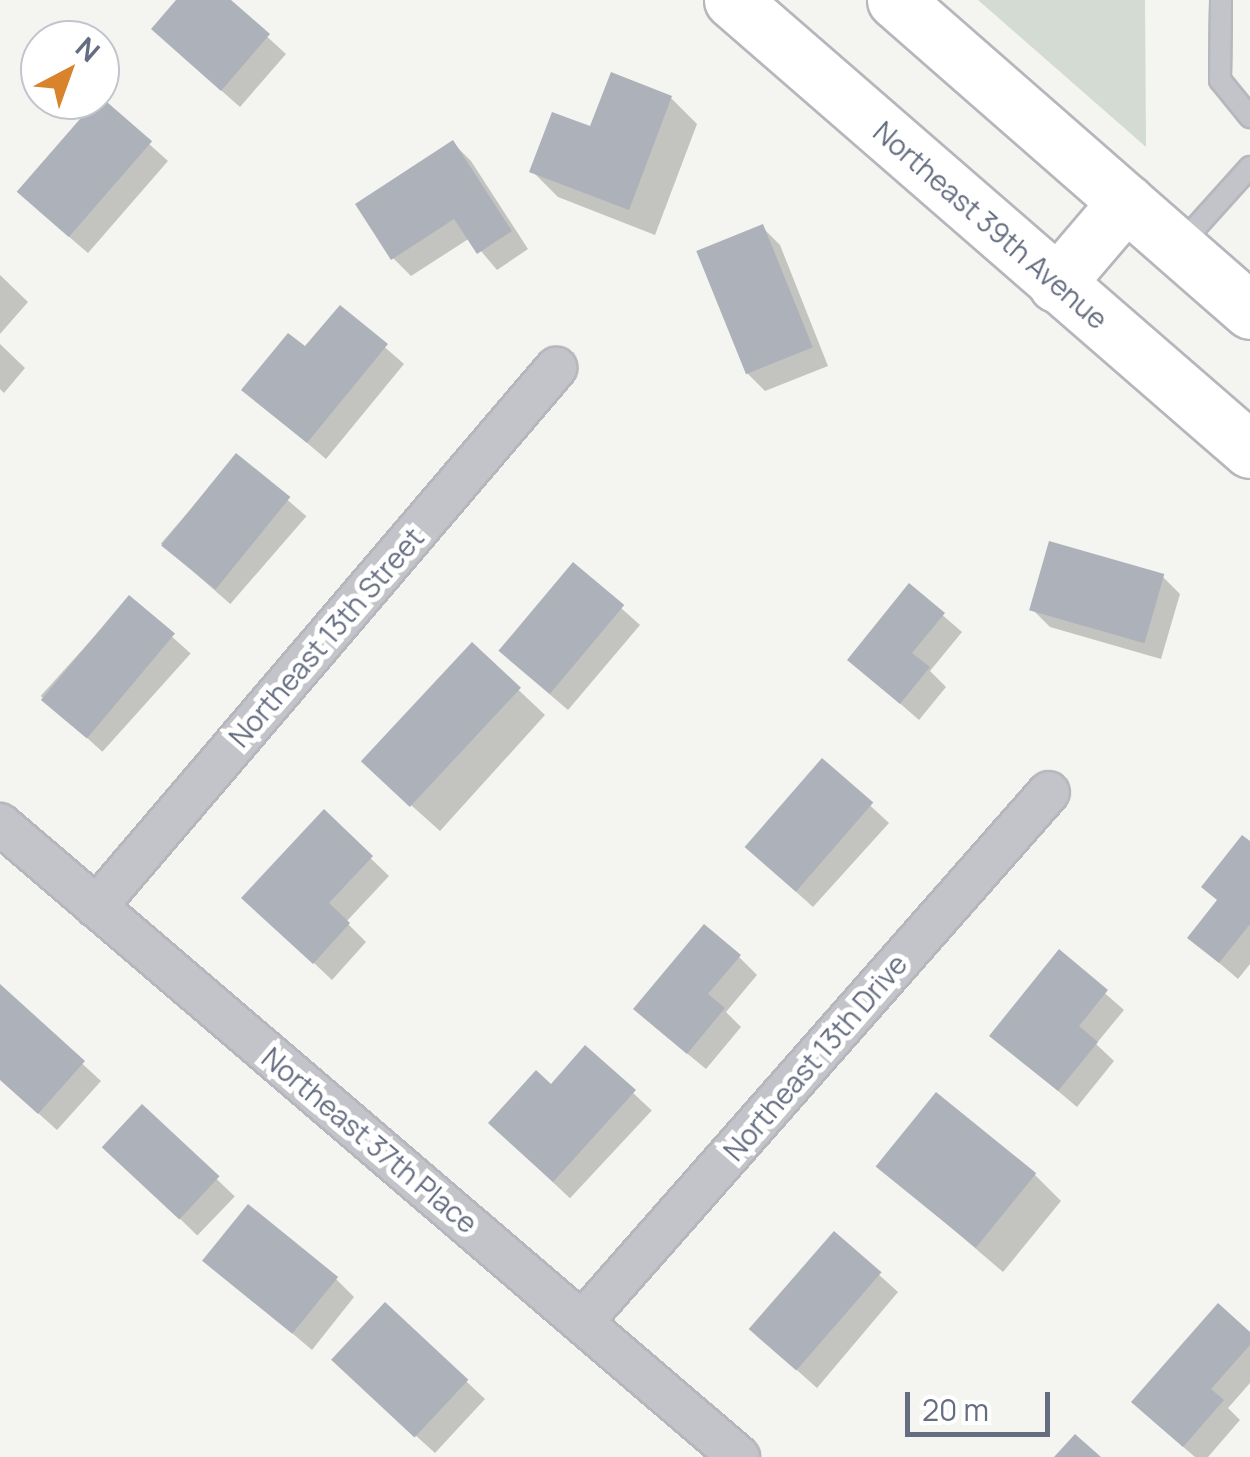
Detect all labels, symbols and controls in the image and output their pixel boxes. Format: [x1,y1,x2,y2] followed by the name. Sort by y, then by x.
[20,20,120,120] north arrow
[68,28,108,70] text: N
[867,114,1115,336] street label: Northeast 39th Avenue
[222,521,430,753] street label: Northeast 13th Street
[716,947,914,1167] street label: Northeast 13th Drive
[256,1040,484,1240] street label: Northeast 37th Place
[910,1372,1055,1434] scale bar
[922,1389,989,1430] text: 20 m

